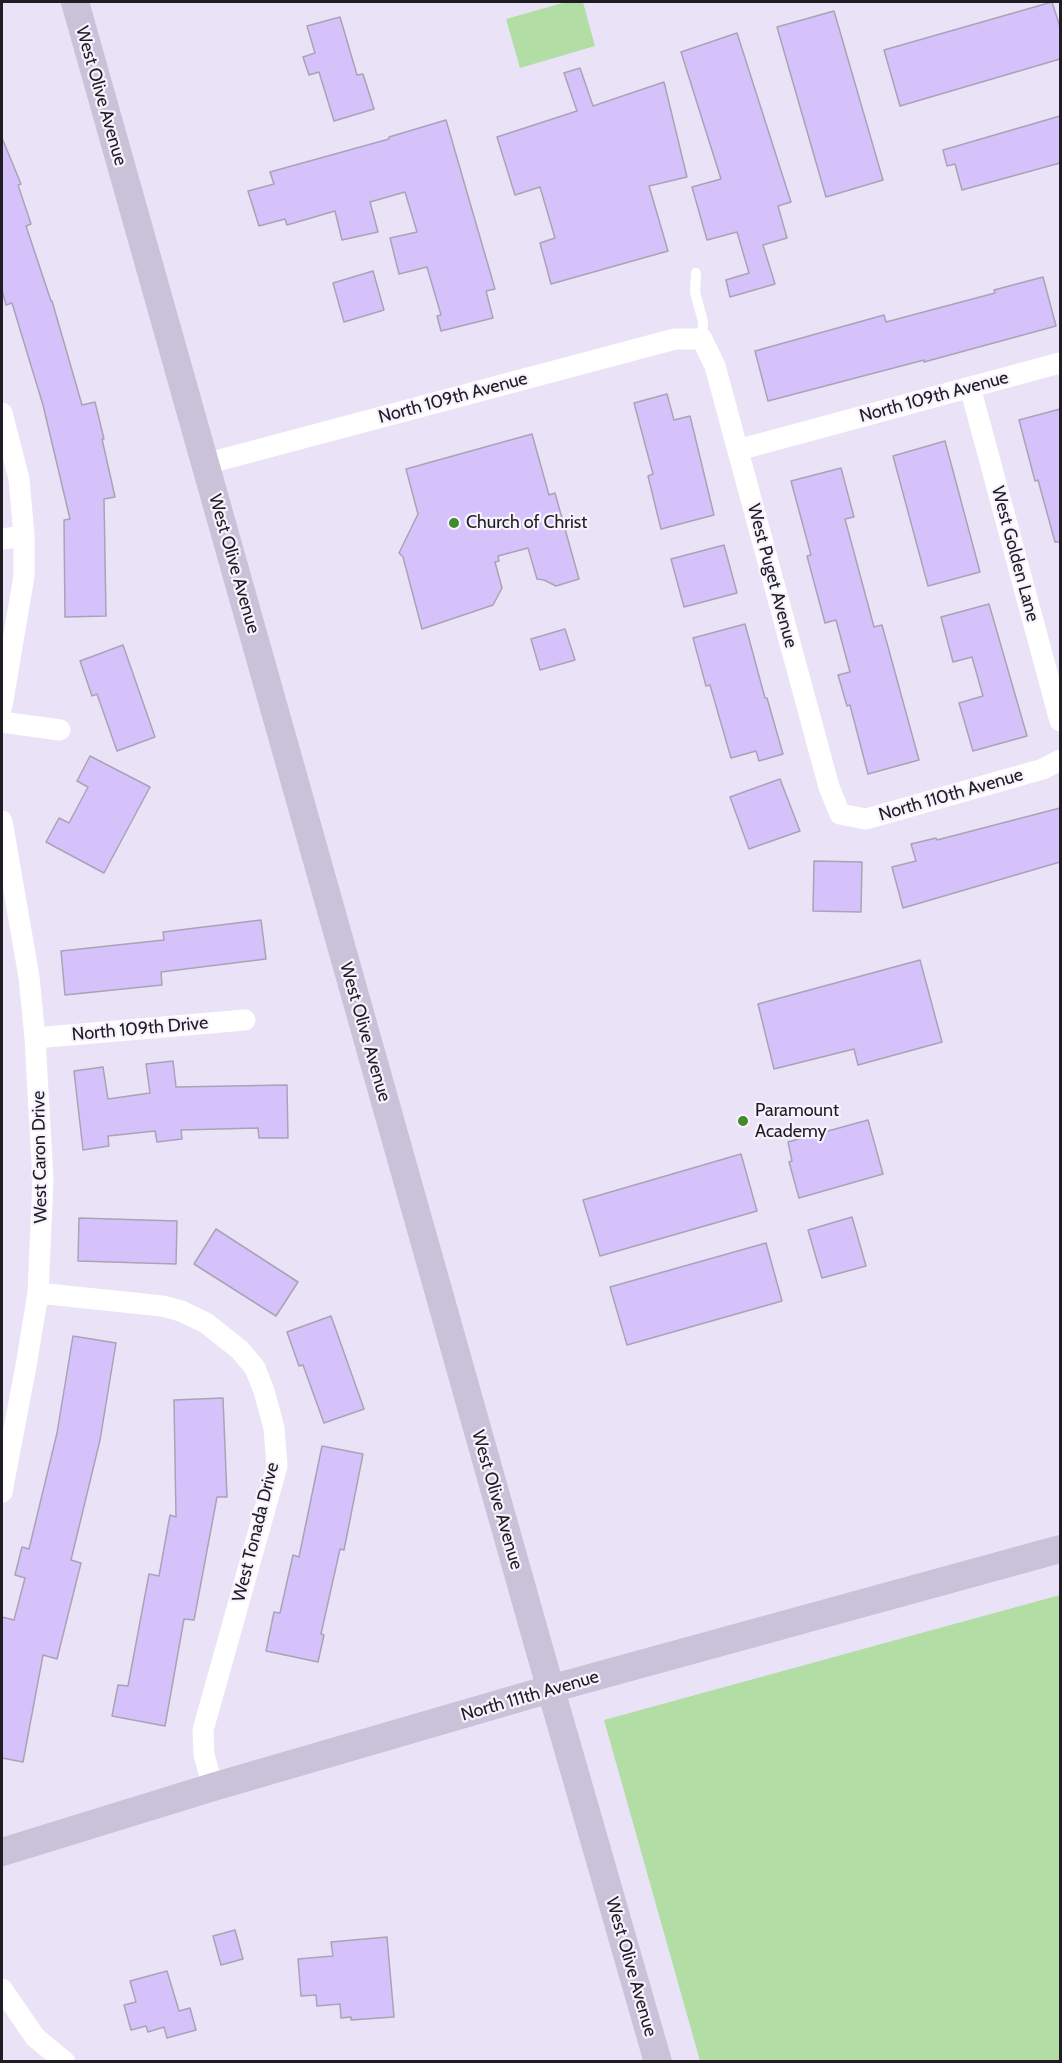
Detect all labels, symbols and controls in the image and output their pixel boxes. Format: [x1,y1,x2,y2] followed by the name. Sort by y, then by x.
[71,24,131,168] street label: West Olive Avenue
[857,367,1011,427] street label: North 109th Avenue
[376,368,530,428] street label: North 109th Avenue
[987,484,1043,624] street label: West Golden Lane
[204,492,264,636] street label: West Olive Avenue
[742,502,802,650] street label: West Puget Avenue
[466,512,587,534] place label: Church of Christ
[447,516,461,530] marker: Church of Christ
[876,764,1026,826] street label: North 110th Avenue
[335,960,395,1104] street label: West Olive Avenue
[71,1012,209,1046] street label: North 109th Drive
[28,1090,52,1224] street label: West Caron Drive
[755,1100,839,1142] place label: Paramount Academy
[736,1114,750,1128] marker: Paramount Academy
[467,1428,527,1572] street label: West Olive Avenue
[228,1460,284,1604] street label: West Tonada Drive
[459,1666,601,1726] street label: North 111th Avenue
[601,1895,661,2039] street label: West Olive Avenue

